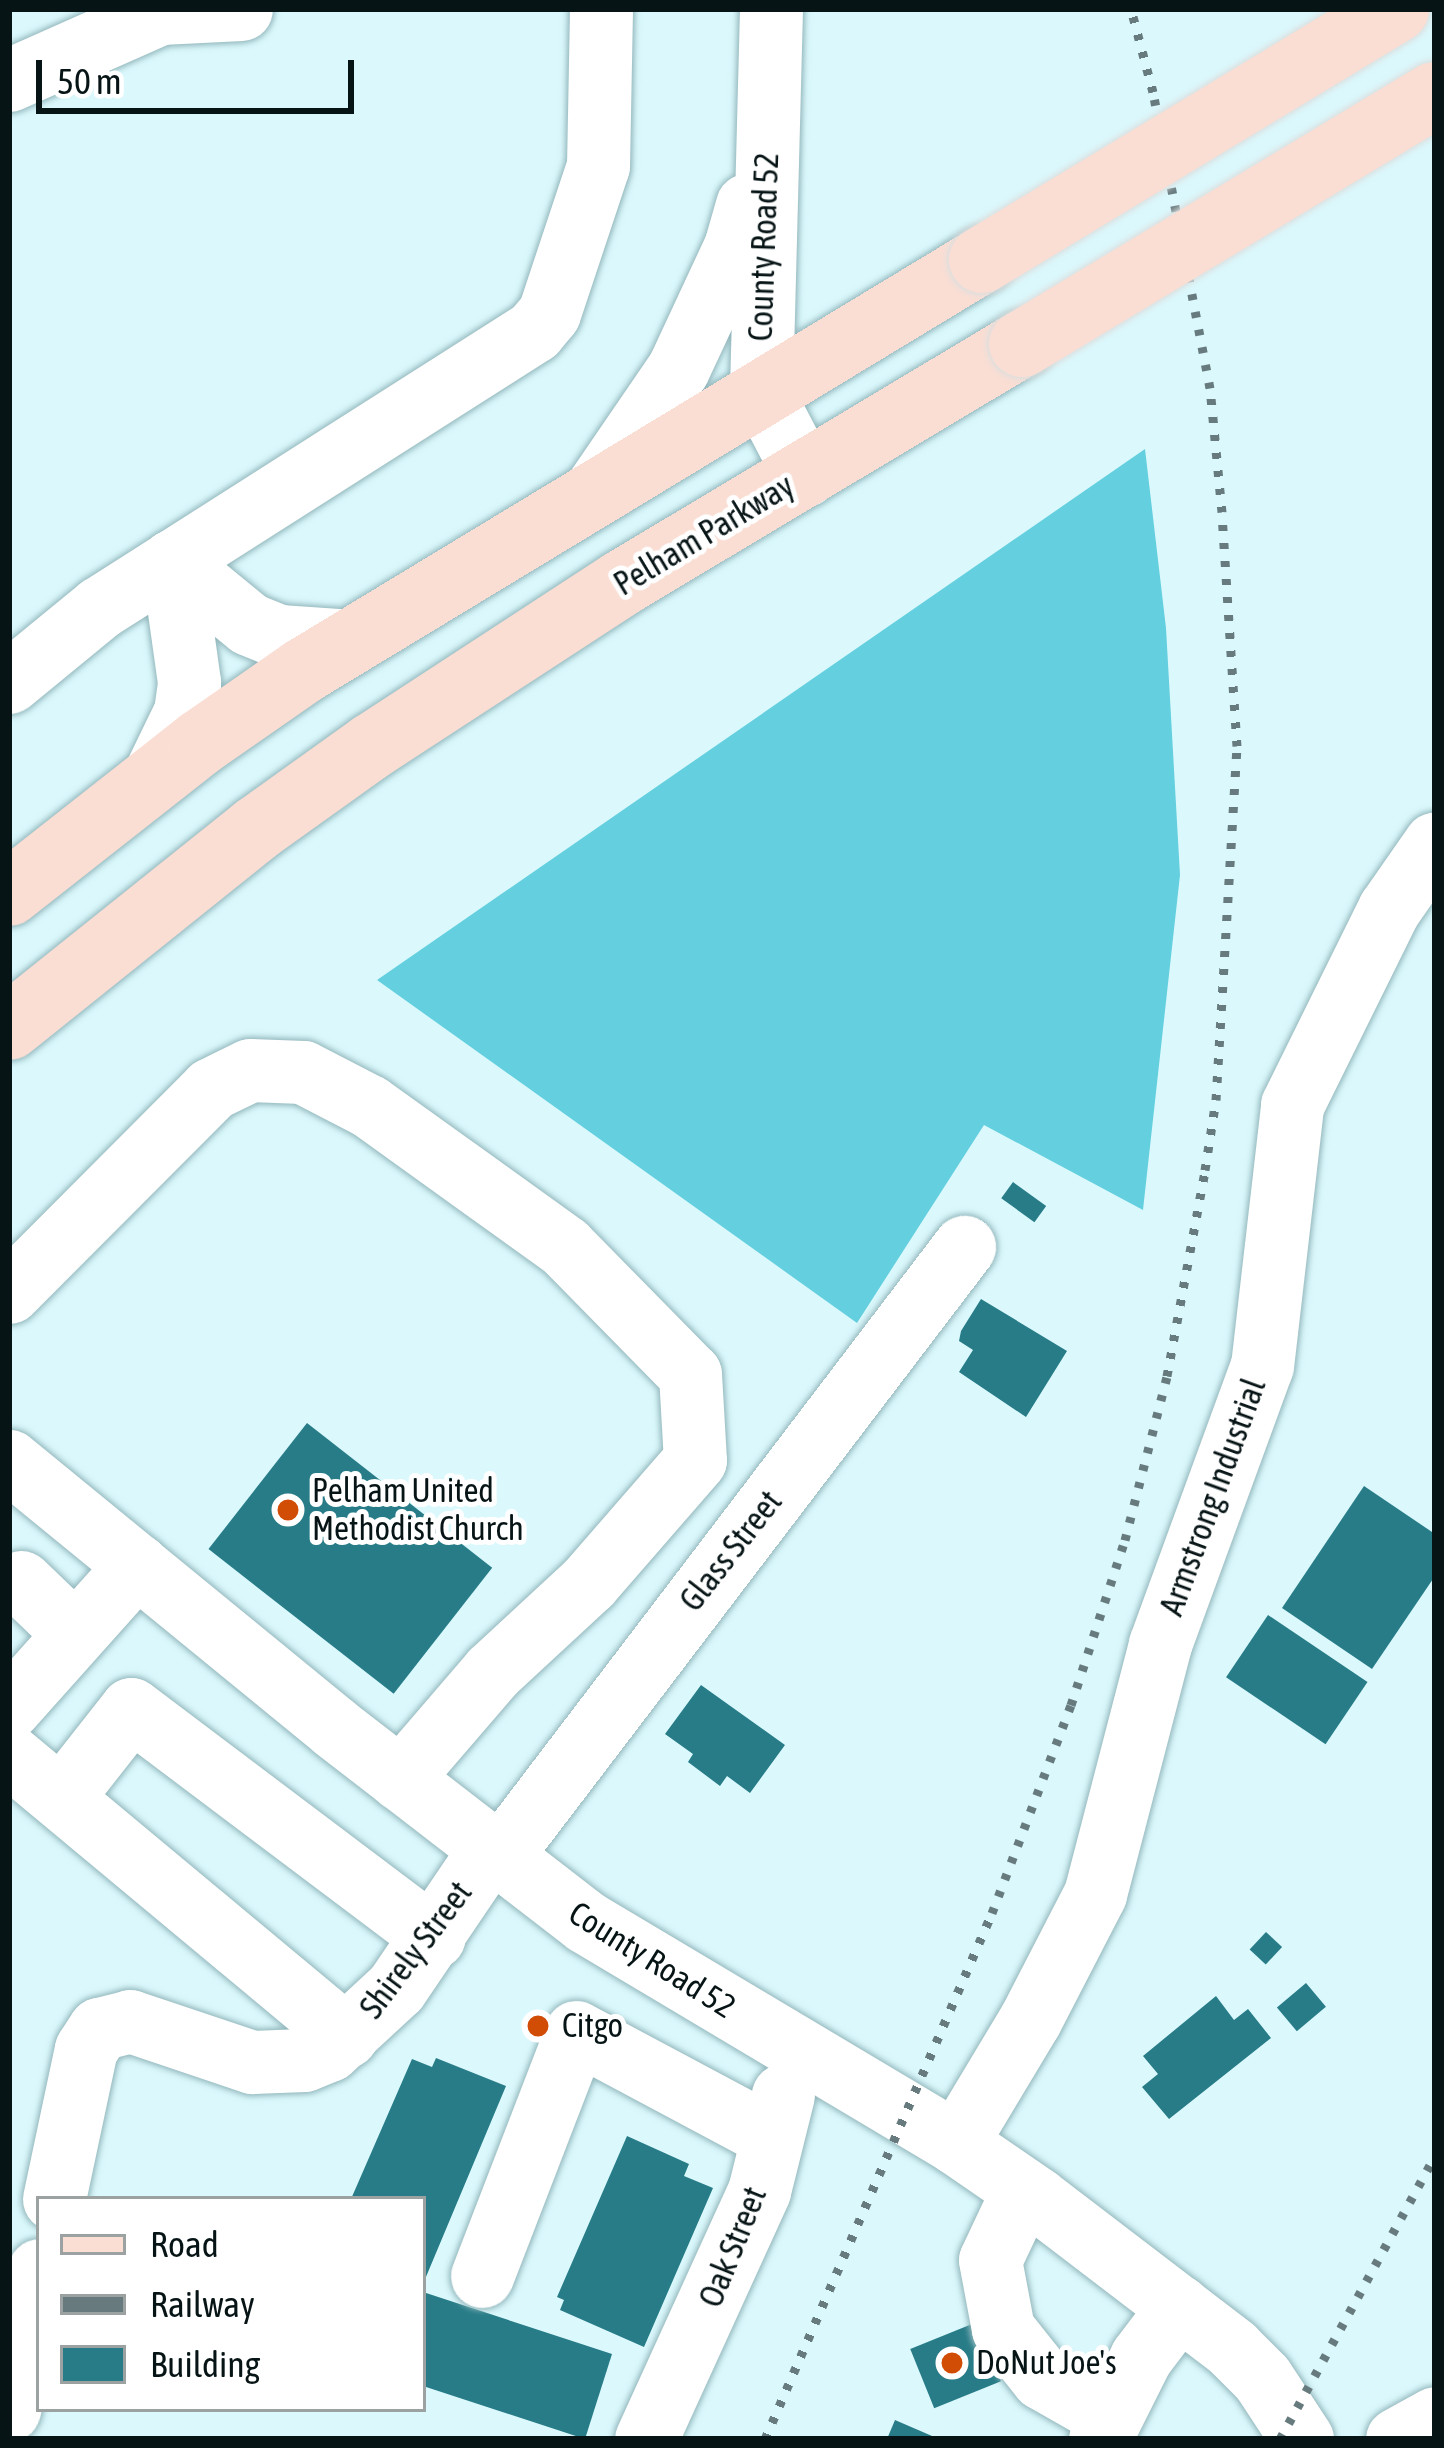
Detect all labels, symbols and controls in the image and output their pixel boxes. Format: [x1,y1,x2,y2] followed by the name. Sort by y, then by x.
[42,36,360,110] scale bar
[57,60,122,102] text: 50 m
[741,152,787,342] street label: County Road 52
[607,466,801,604] street label: Pelham Parkway
[1152,1373,1274,1621] street label: Armstrong Industrial
[312,1471,524,1549] place label: Pelham United Methodist Church
[672,1483,790,1619] street label: Glass Street
[275,1497,301,1523] marker: Pelham United Methodist Church
[352,1874,480,2026] street label: Shirely Street
[562,1893,742,2027] street label: County Road 52
[562,2006,623,2046] place label: Citgo
[525,2013,551,2039] marker: Citgo
[691,2181,775,2313] street label: Oak Street
[36,2196,426,2412] legend
[150,2223,219,2265] text: Road
[150,2283,255,2325] text: Railway
[150,2343,260,2385] text: Building
[976,2343,1117,2383] place label: DoNut Joe's
[939,2350,965,2376] marker: DoNut Joe's

